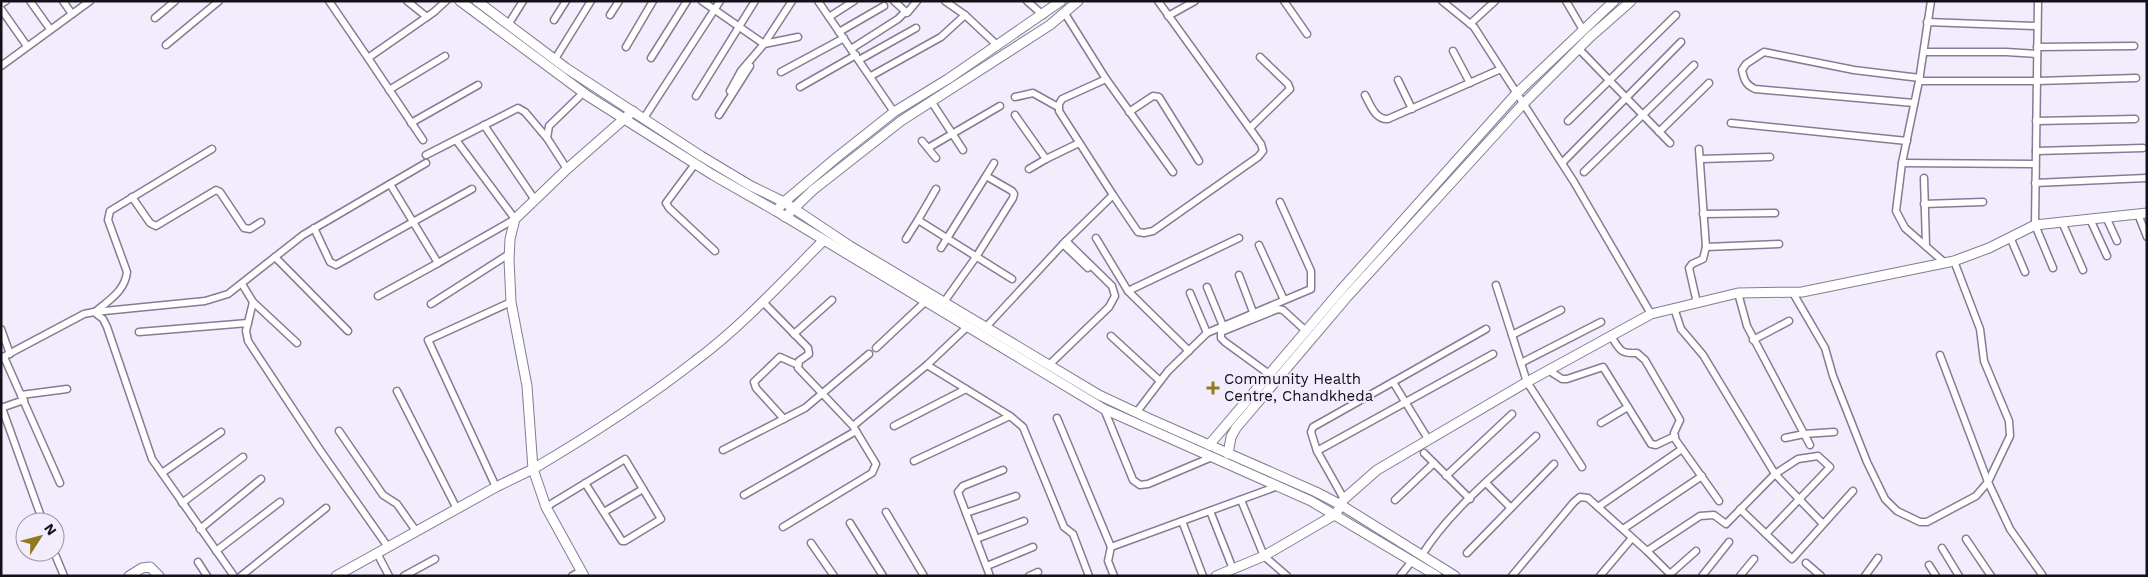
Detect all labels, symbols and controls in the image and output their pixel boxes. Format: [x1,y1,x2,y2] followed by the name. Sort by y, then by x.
[1224,370,1374,405] place label: Community Health Centre, Chandkheda
[1206,381,1220,395] marker: Community Health Centre, Chandkheda
[15,512,65,562] north arrow
[41,520,60,538] text: N

